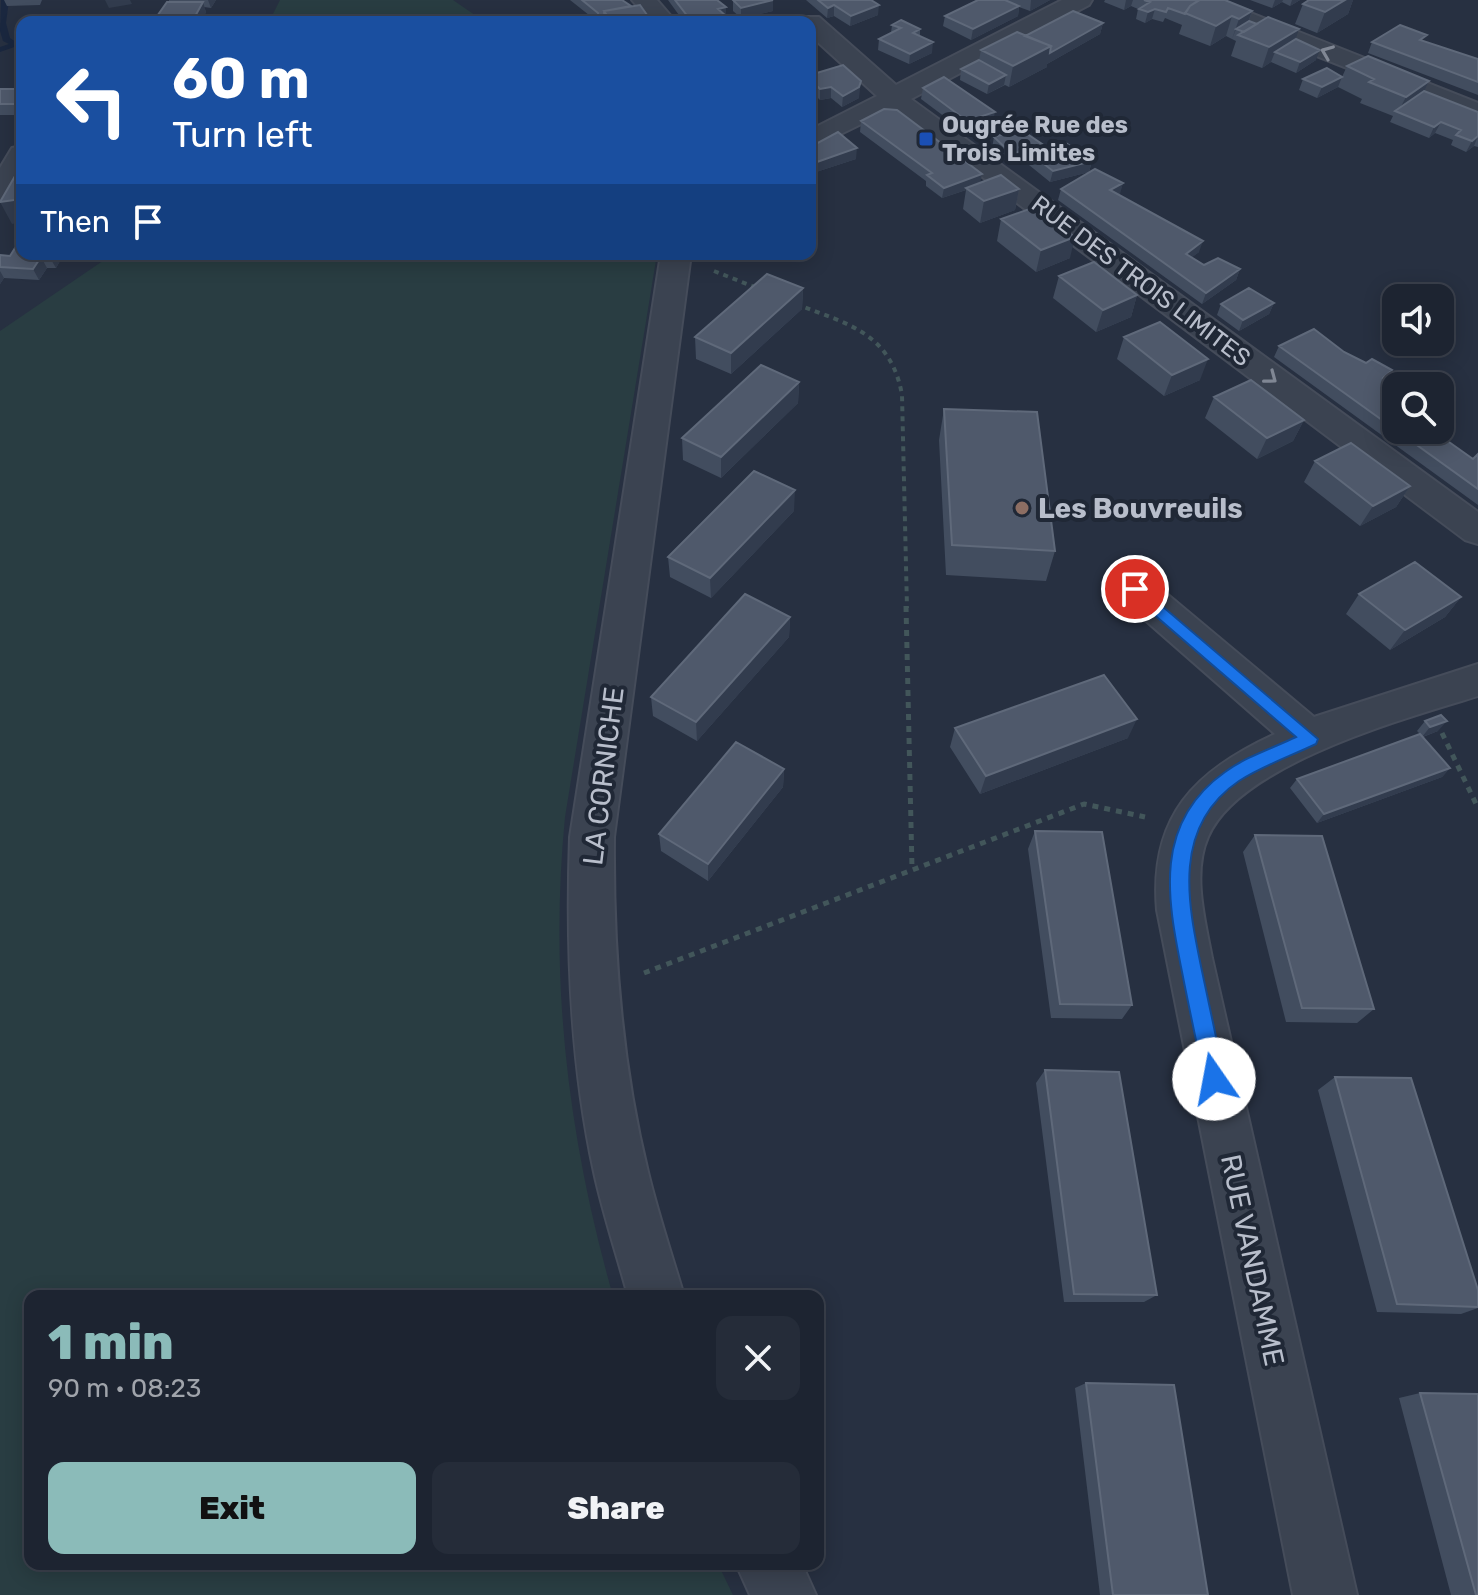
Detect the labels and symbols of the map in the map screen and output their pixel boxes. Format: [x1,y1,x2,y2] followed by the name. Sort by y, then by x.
[1321,45,1335,62] one-way arrow
[942,111,1128,167] place label: Ougrée Rue des Trois Limites
[917,130,935,148] marker: Ougrée Rue des Trois Limites
[1026,190,1256,372] street label: RUE DES TROIS LIMITES
[1262,368,1277,382] one-way arrow
[1038,492,1243,525] place label: Les Bouvreuils
[1013,499,1031,517] marker: Les Bouvreuils
[1101,555,1169,623] pin
[576,685,631,867] street label: LA CORNICHE
[1172,1037,1256,1121] position arrow
[1214,1151,1291,1369] street label: RUE VANDAMME

